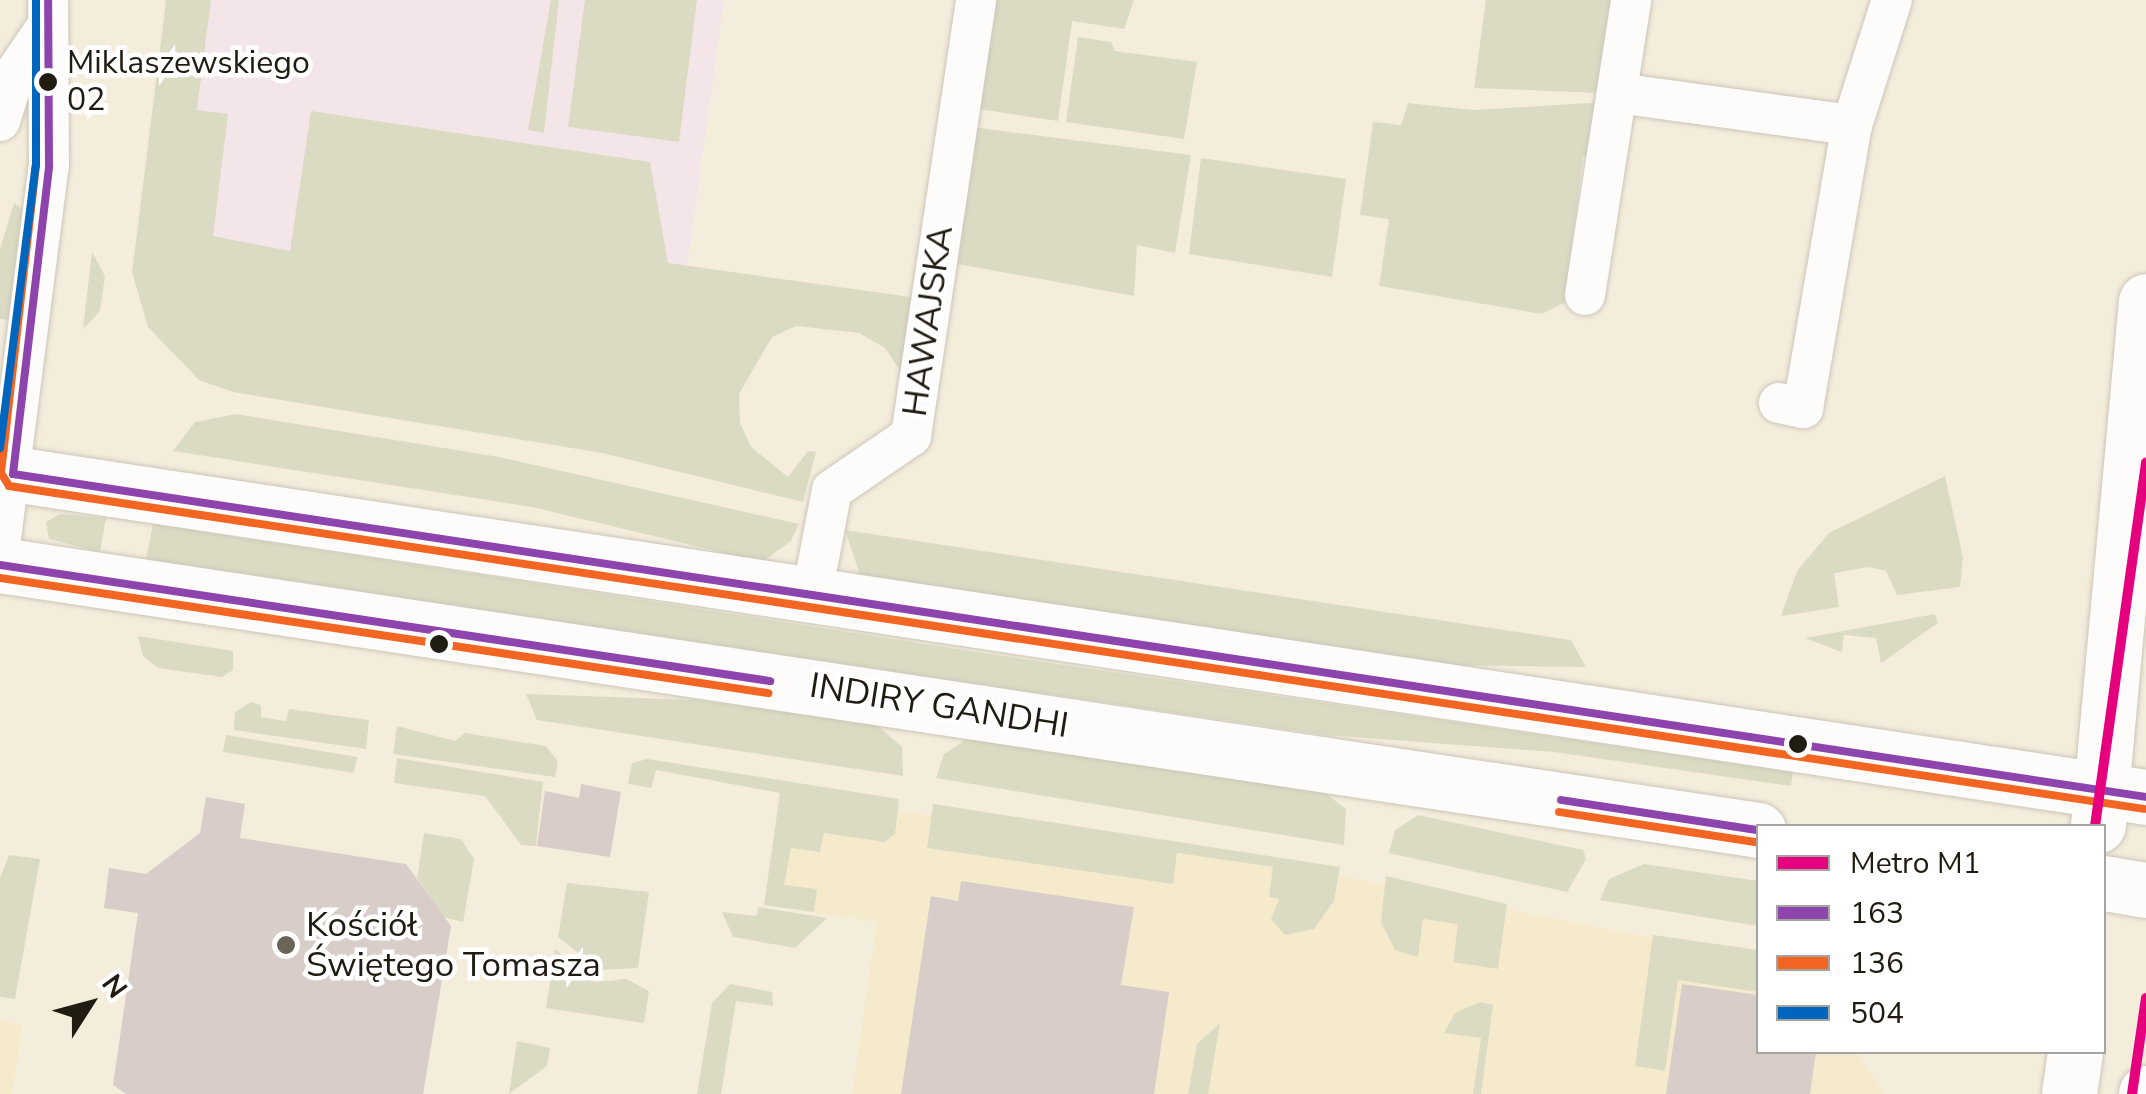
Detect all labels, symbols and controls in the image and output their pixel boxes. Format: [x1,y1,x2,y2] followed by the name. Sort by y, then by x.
[67,45,310,120] place label: Miklaszewskiego 02
[38,72,58,92] marker: Miklaszewskiego 02
[894,223,962,419] street label: HAWAJSKA
[429,634,449,654] unlabelled marker
[807,665,1071,747] street label: INDIRY GANDHI
[1788,734,1808,754] unlabelled marker
[1756,824,2106,1054] legend
[1850,843,1981,884] text: Metro M1
[1850,893,1904,934] text: 163
[306,904,601,986] place label: Kościół Świętego Tomasza
[275,934,297,956] marker: Kościół Świętego Tomasza
[1850,943,1904,984] text: 136
[40,954,140,1054] north arrow
[93,967,136,1006] text: N
[1850,993,1904,1034] text: 504

